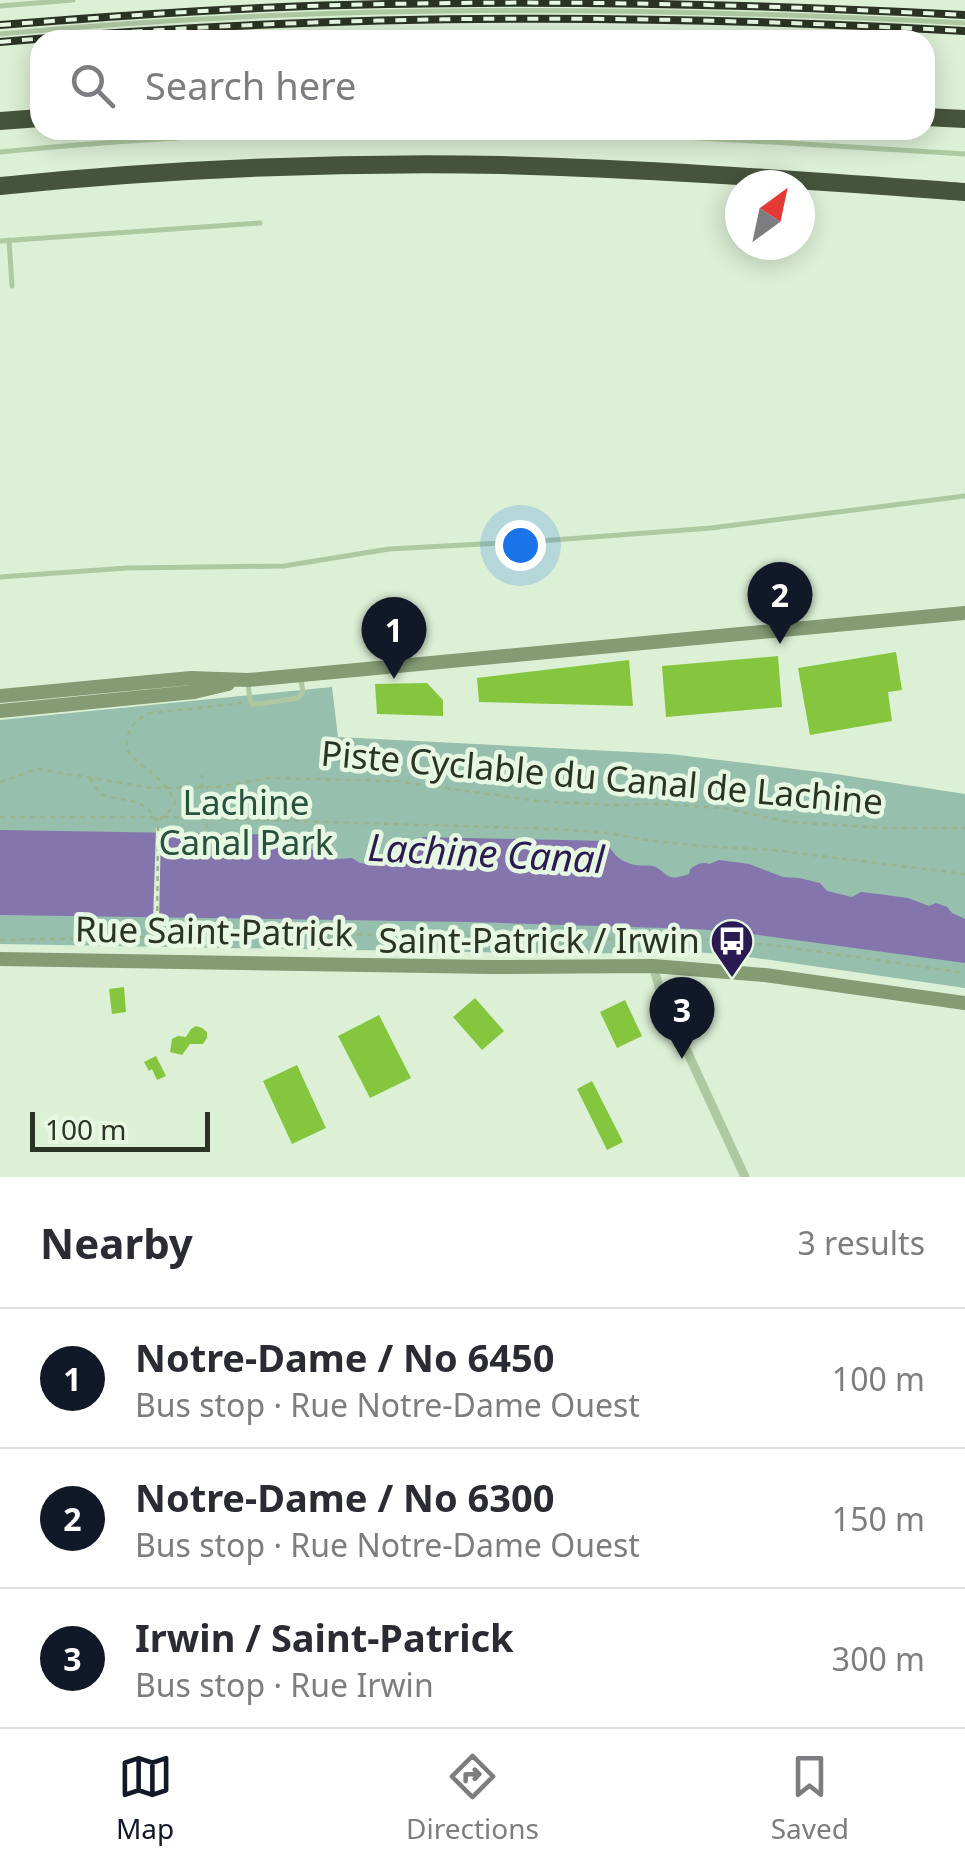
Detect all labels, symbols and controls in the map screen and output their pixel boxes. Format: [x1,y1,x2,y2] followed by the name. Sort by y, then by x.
[30,30,935,140] search box
[65,58,120,113] icon: search
[145,59,356,111] text: Search here
[725,170,815,260] north arrow
[495,520,546,571] your location
[748,562,812,644] pin: 2
[362,596,426,679] pin: 1
[319,729,885,824] street label: Piste Cyclable du Canal de Lachine
[158,778,334,865] park label: Lachine Canal Park
[366,820,607,884] water label: Lachine Canal
[75,905,354,956] street label: Rue Saint-Patrick
[378,916,700,963] place label: Saint-Patrick / Irwin
[709,918,755,979] bus stop icon: Saint-Patrick / Irwin
[650,976,714,1059] pin: 3
[30,1107,210,1152] scale bar
[45,1110,127,1148] text: 100 m
[40,1214,193,1271] text: Nearby
[798,1221,925,1264] text: 3 results
[135,1331,555,1383] text: Notre-Dame / No 6450
[63,1357,82,1400] text: 1
[832,1357,925,1400] text: 100 m
[135,1383,640,1426] text: Bus stop · Rue Notre-Dame Ouest
[135,1471,555,1523] text: Notre-Dame / No 6300
[63,1497,82,1540] text: 2
[832,1497,925,1540] text: 150 m
[135,1523,640,1566] text: Bus stop · Rue Notre-Dame Ouest
[135,1611,514,1663] text: Irwin / Saint-Patrick
[63,1637,82,1680] text: 3
[832,1637,925,1680] text: 300 m
[135,1663,434,1706] text: Bus stop · Rue Irwin
[116,1749,174,1847] tab: Map
[406,1749,539,1847] tab: Directions
[771,1749,849,1847] tab: Saved

